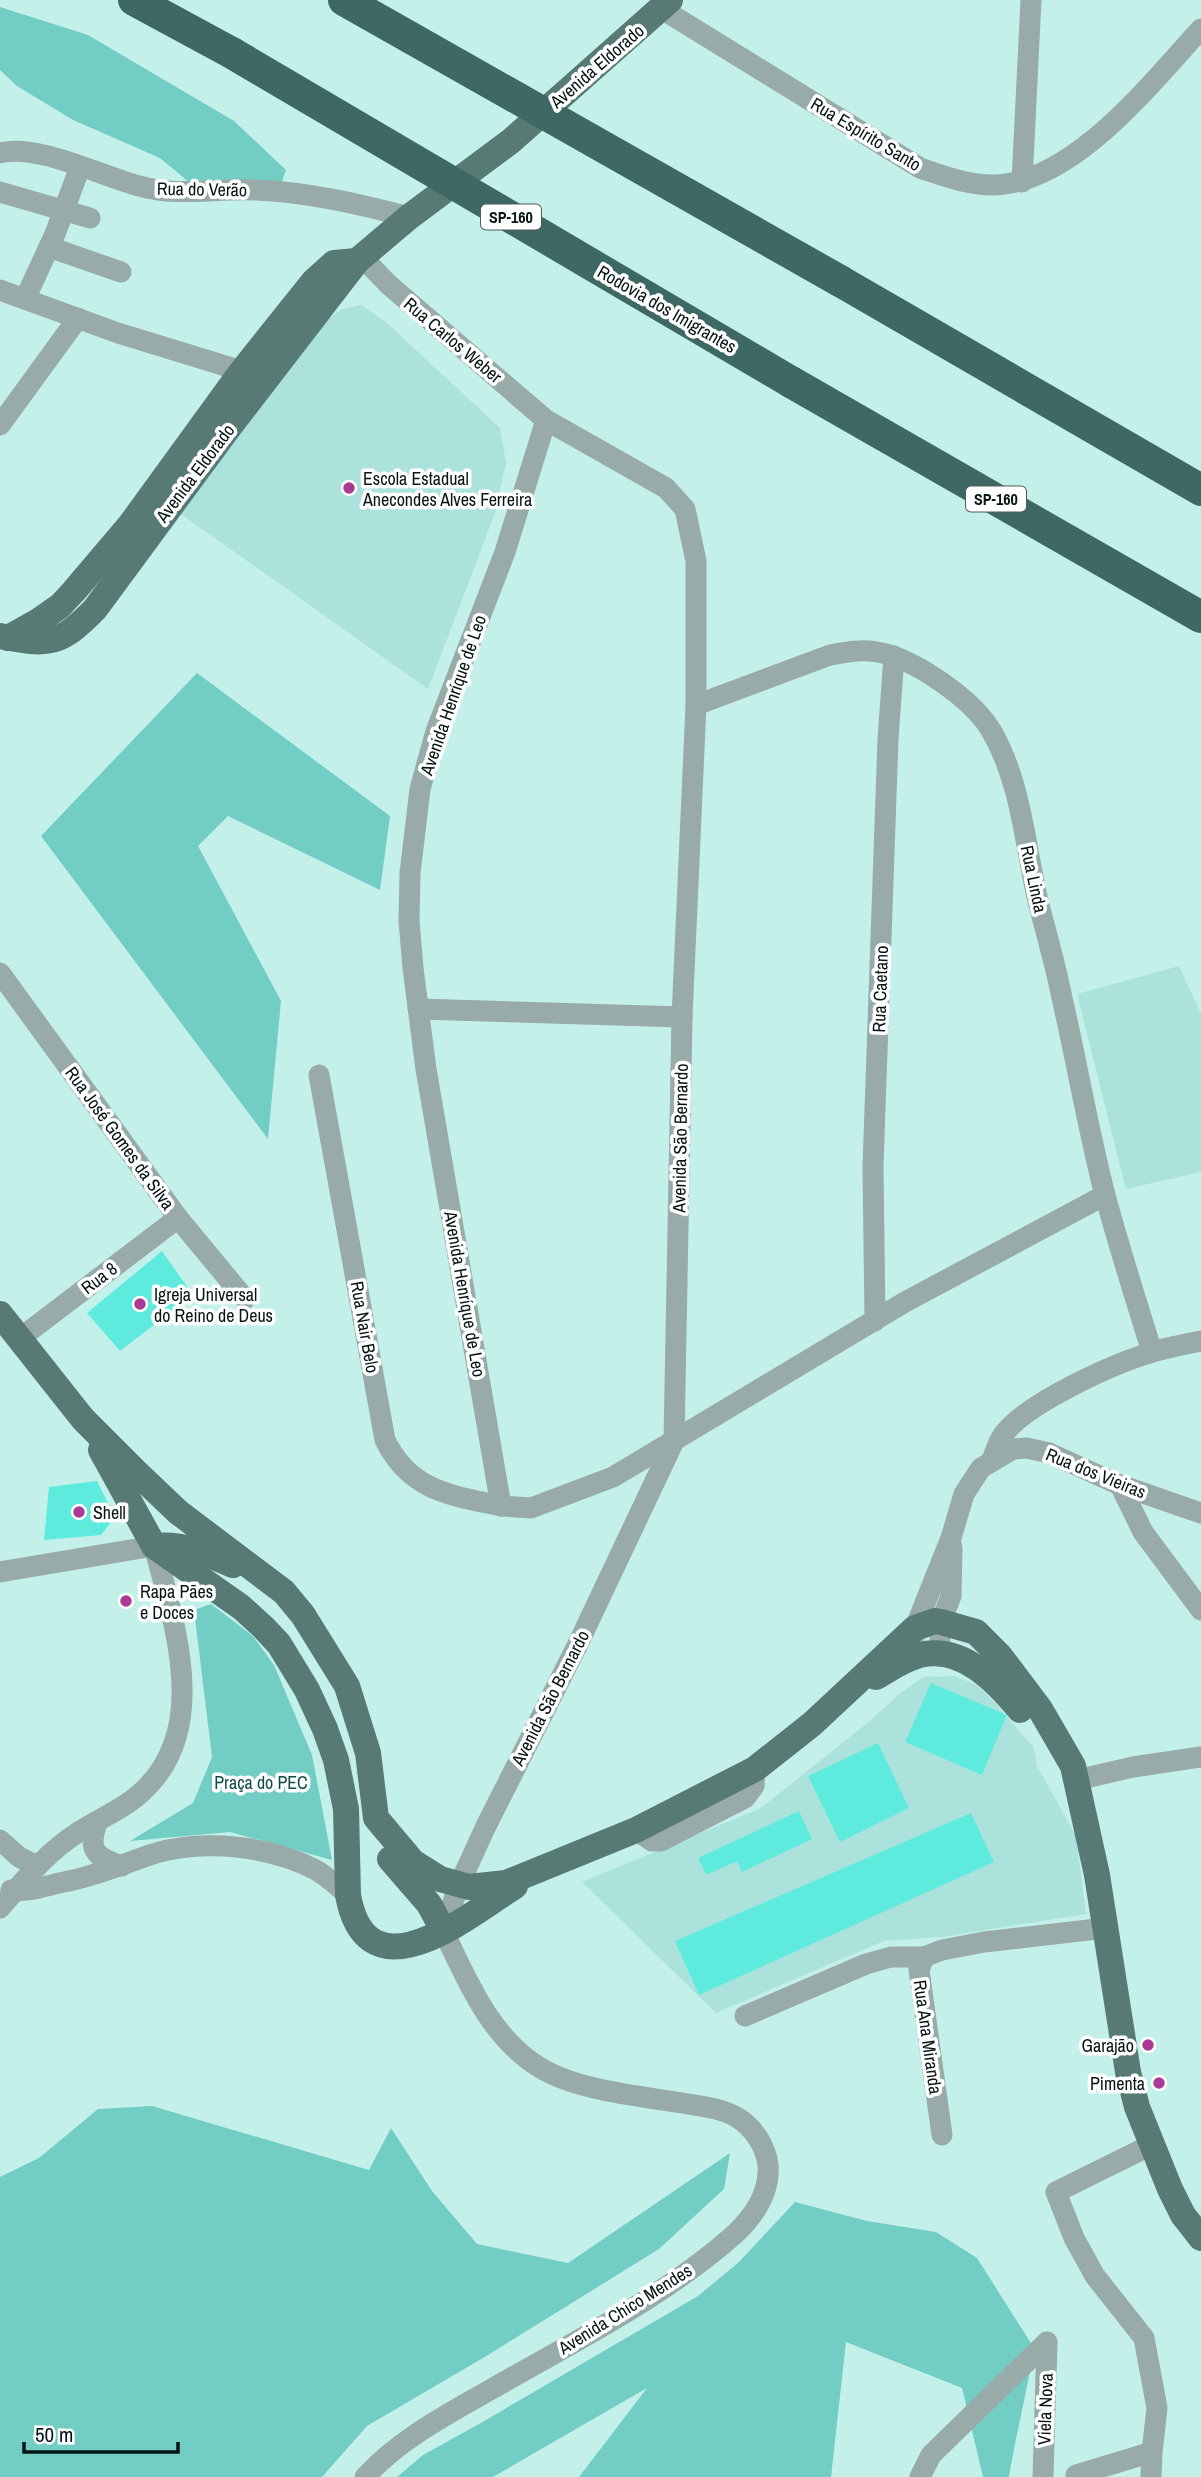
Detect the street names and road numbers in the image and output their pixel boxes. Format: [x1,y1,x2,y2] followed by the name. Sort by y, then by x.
[544,18,649,115] street label: Avenida Eldorado
[806,91,926,177] street label: Rua Espírito Santo
[157,176,247,202] street label: Rua do Verão
[481,204,541,230] road number: SP-160
[593,259,741,359] street label: Rodovia dos Imigrantes
[399,291,507,389] street label: Rua Carlos Weber
[149,419,240,528] street label: Avenida Eldorado
[966,486,1026,512] road number: SP-160
[414,612,492,779] street label: Avenida Henríque de Leo
[1015,843,1053,915] street label: Rua Linda
[866,945,894,1033] street label: Rua Caetano
[59,1061,181,1215] street label: Rua José Gomes da Silva
[666,1063,694,1214] street label: Avenida São Bernardo
[438,1208,492,1379] street label: Avenida Henríque de Leo
[76,1256,122,1300] street label: Rua 8
[345,1279,385,1375] street label: Rua Nair Belo
[1042,1442,1150,1504] street label: Rua dos Vieiras
[505,1626,595,1771] street label: Avenida São Bernardo
[908,1978,948,2096] street label: Rua Ana Miranda
[553,2258,697,2361] street label: Avenida Chico Mendes
[1031,2373,1059,2445] street label: Viela Nova

